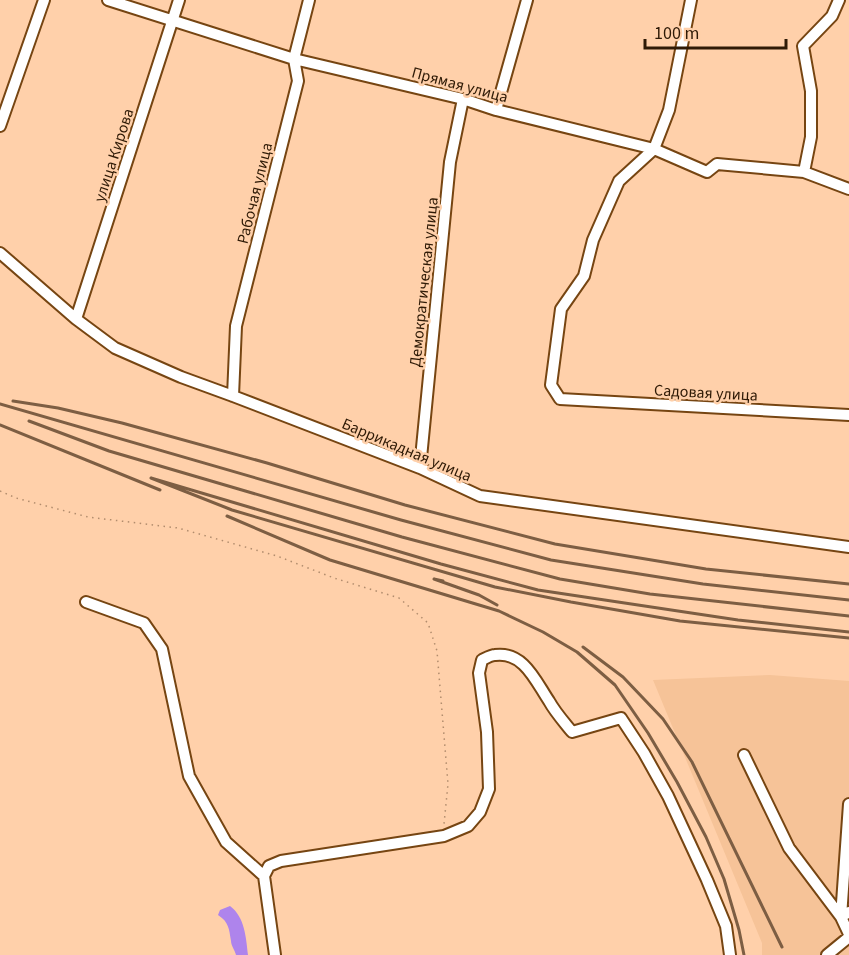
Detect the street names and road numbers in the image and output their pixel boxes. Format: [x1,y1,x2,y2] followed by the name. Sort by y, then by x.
[409,62,510,108] street label: Прямая улица
[88,106,139,205] street label: улица Кирова
[232,140,278,246] street label: Рабочая улица
[404,196,444,368] street label: Демократическая улица
[653,379,758,407] street label: Садовая улица
[338,413,475,487] street label: Баррикадная улица

